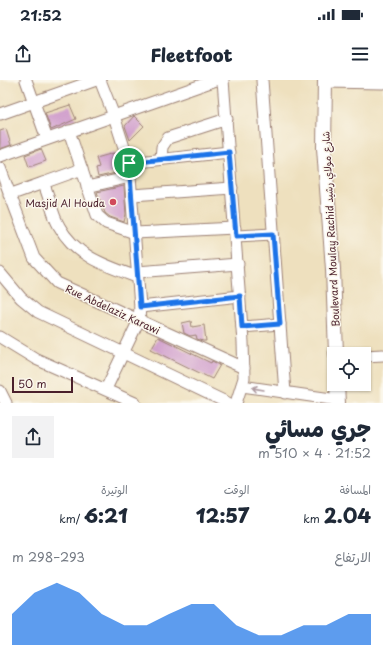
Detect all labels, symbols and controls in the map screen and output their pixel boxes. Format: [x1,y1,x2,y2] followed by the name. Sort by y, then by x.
[20,3,62,26] text: 21:52
[150,41,233,68] text: Fleetfoot
[12,43,34,65] icon: share
[349,43,371,65] icon: menu
[317,130,345,327] street label: Boulevard Moulay Rachid شارع مولاي رشيد
[112,146,146,180] pin
[118,152,140,174] icon: arrive
[25,195,106,210] place label: Masjid Al Houda
[108,197,118,207] marker: Masjid Al Houda
[63,280,163,338] street label: Rue Abdelaziz Karawi
[327,347,371,391] map controls
[327,347,371,391] button: locate
[12,375,73,394] scale bar
[18,375,47,392] text: 50 m
[252,385,265,393] one-way arrow
[265,411,371,444] text: جري مسائي
[12,416,54,458] button: share
[258,443,371,462] text: 21:52 · 4 × 510 m
[101,481,128,498] text: الوتيرة
[224,481,249,498] text: الوقت
[340,481,371,498] text: المسافة
[84,500,128,530] text: 6:21
[196,500,249,530] text: 12:57
[323,500,371,530] text: 2.04
[59,510,84,527] text: /km
[303,510,323,527] text: km
[12,547,85,566] text: 293–298 m
[335,547,371,566] text: الارتفاع

